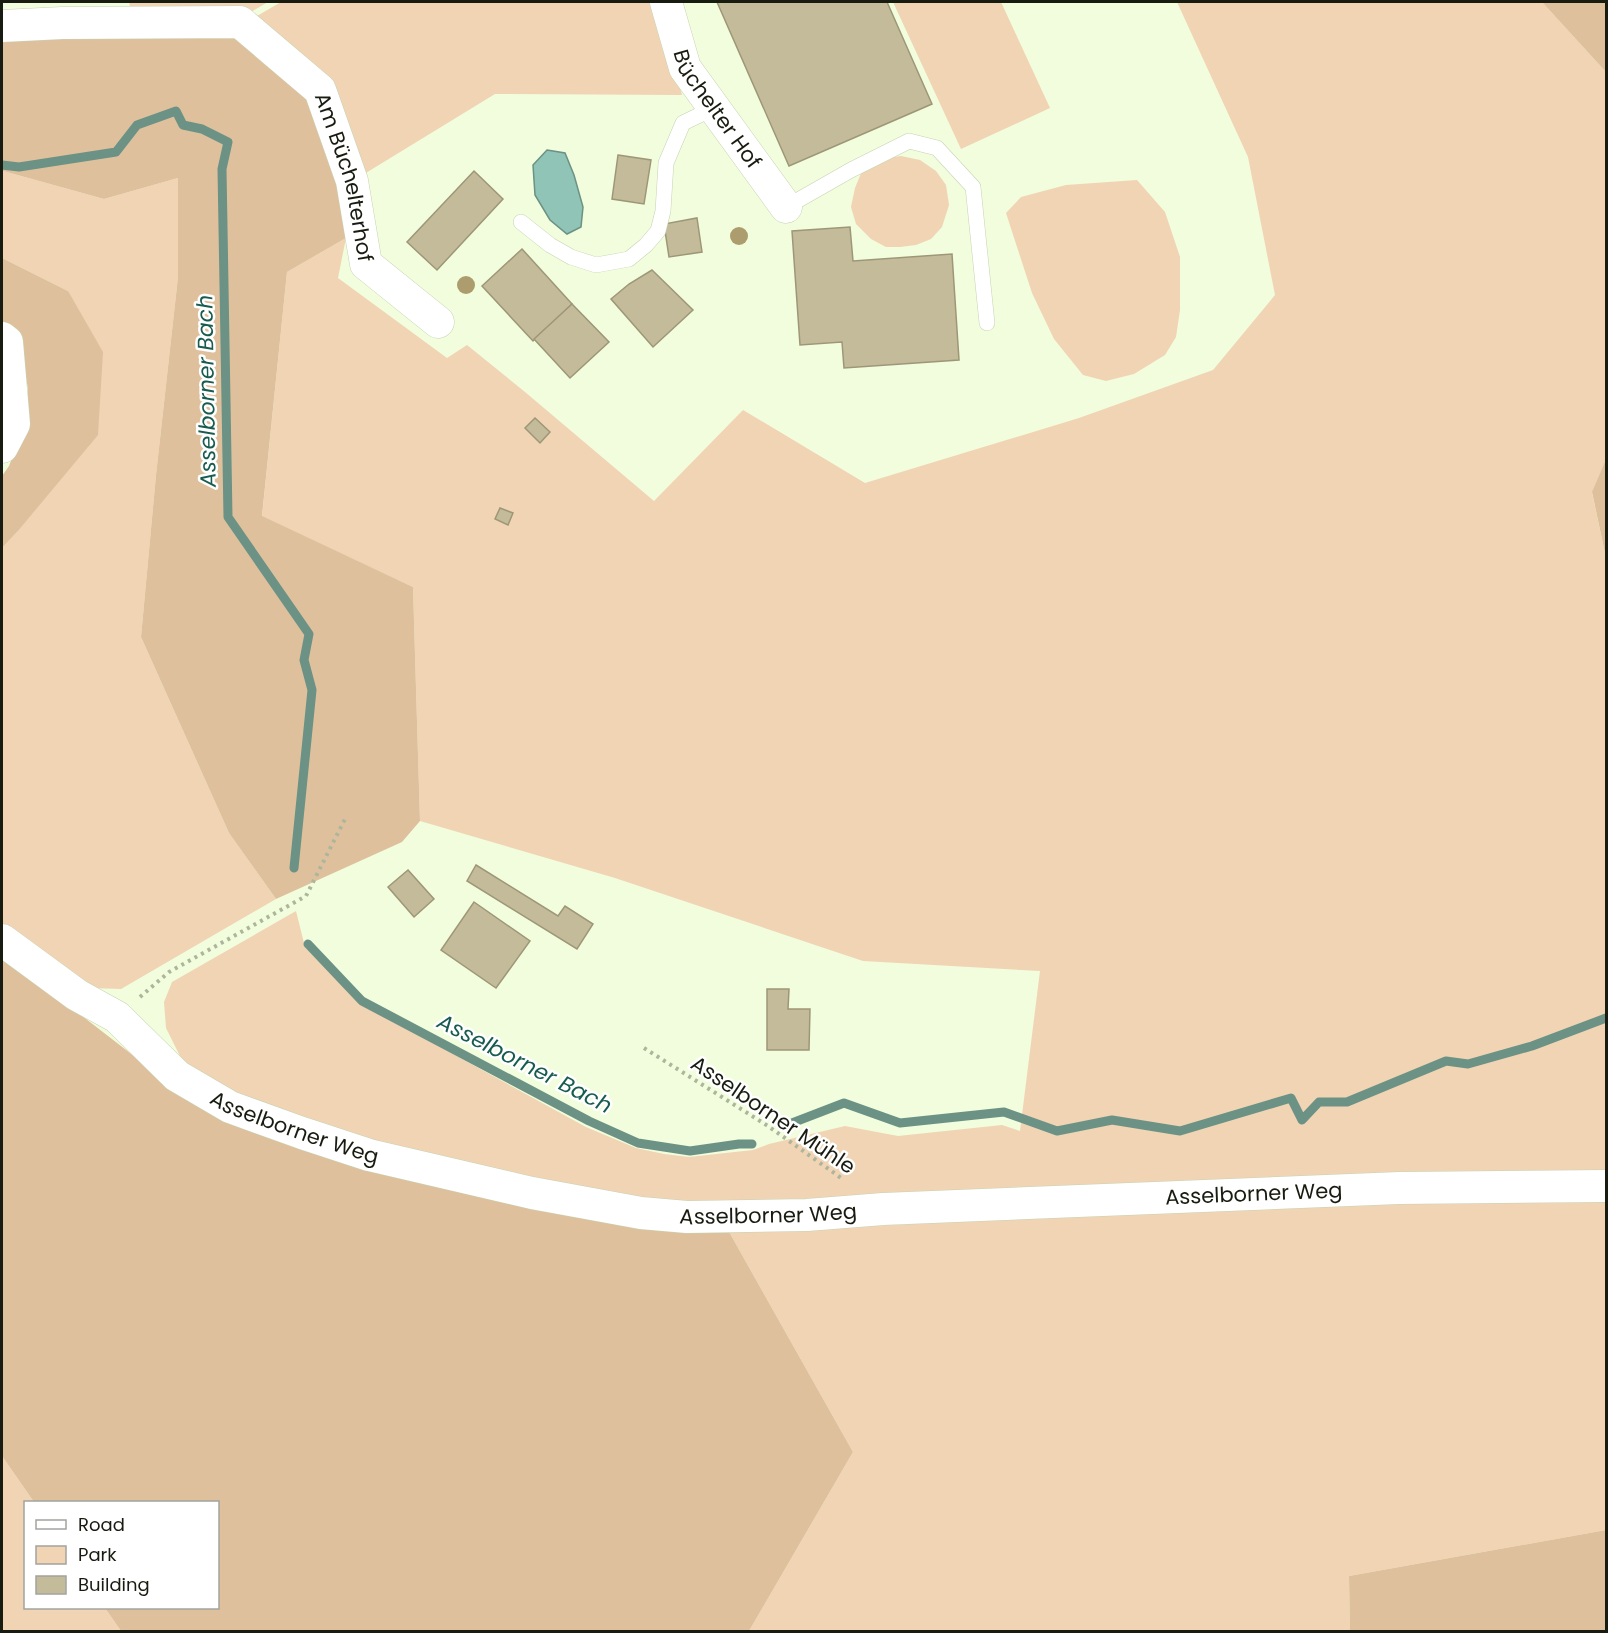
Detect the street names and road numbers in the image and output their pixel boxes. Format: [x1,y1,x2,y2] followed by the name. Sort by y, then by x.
[666,46,768,174] street label: Büchelter Hof
[308,88,380,264] street label: Am Büchelterhof
[685,1049,861,1181] street label: Asselborner Mühle
[205,1083,382,1171] street label: Asselborner Weg
[1165,1175,1343,1212] street label: Asselborner Weg
[678,1196,858,1232] street label: Asselborner Weg

